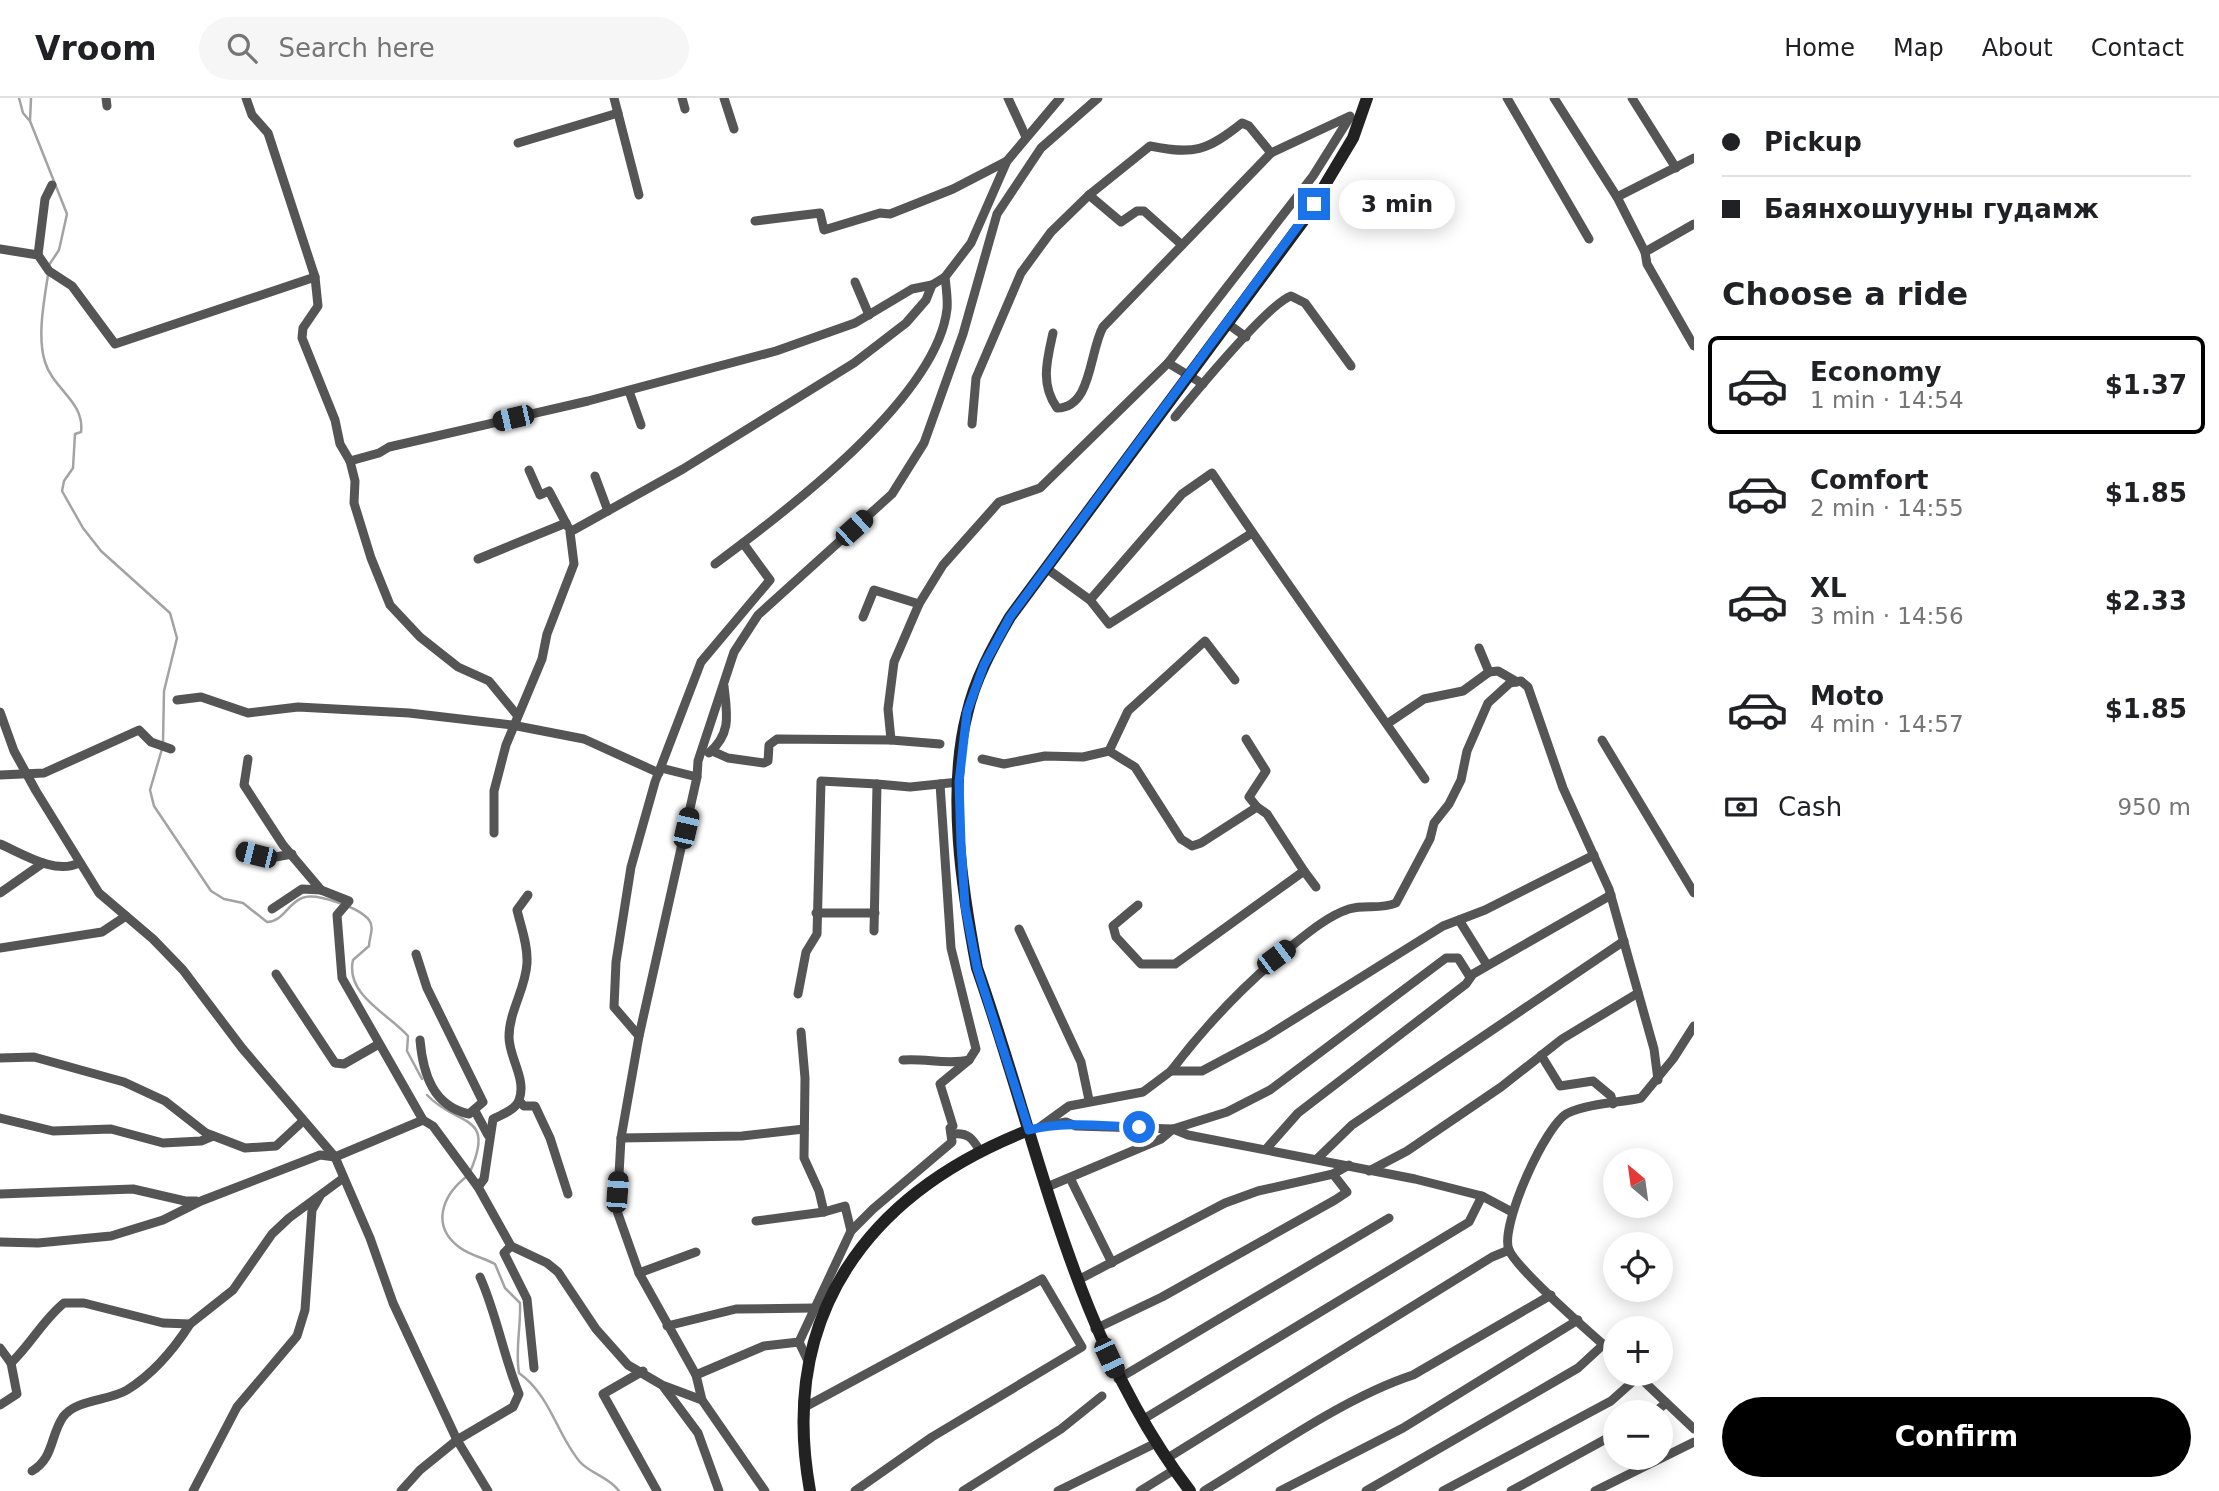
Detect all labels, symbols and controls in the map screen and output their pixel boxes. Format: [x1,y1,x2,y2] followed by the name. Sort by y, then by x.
[199,17,689,80] search box
[35,29,157,68] text: Vroom
[223,29,261,67] icon: search
[279,33,435,63] text: Search here
[1784,34,1855,62] text: Home
[1893,34,1944,62] text: Map
[1982,34,2053,62] text: About
[2091,34,2184,62] text: Contact
[1764,127,1862,157] text: Pickup
[1338,180,1454,228] callout: 3 min
[1298,188,1330,220] route end
[1361,191,1433,217] text: 3 min
[1764,194,2099,224] text: Баянхошууны гудамж
[1722,275,1968,313] text: Choose a ride
[1726,354,1789,417] icon: car
[1810,357,1941,387] text: Economy
[2105,370,2187,400] text: $1.37
[1810,387,1964,413] text: 1 min · 14:54
[491,403,536,433] car
[1726,462,1789,525] icon: car
[1810,465,1928,495] text: Comfort
[2105,478,2187,508] text: $1.85
[1810,495,1964,521] text: 2 min · 14:55
[832,506,877,550] car
[1726,570,1789,633] icon: car
[1810,573,1847,603] text: XL
[2105,586,2187,616] text: $2.33
[1810,603,1964,629] text: 3 min · 14:56
[1726,678,1789,741] icon: car
[1810,681,1884,711] text: Moto
[2105,694,2187,724] text: $1.85
[1810,711,1964,737] text: 4 min · 14:57
[1722,788,1760,826] icon: cash
[1778,792,1842,822] text: Cash
[2117,794,2191,820] text: 950 m
[672,805,701,851] car
[234,840,279,870] car
[1253,936,1300,978] car
[1123,1111,1155,1143] route start
[1603,1148,1673,1218] north arrow
[1603,1148,1673,1470] map controls
[606,1170,629,1214] car
[1603,1232,1673,1302] button: locate
[1603,1316,1673,1386] button: +
[1091,1335,1128,1381] car
[1722,1397,2191,1477] button: Confirm
[1603,1400,1673,1470] button: −

